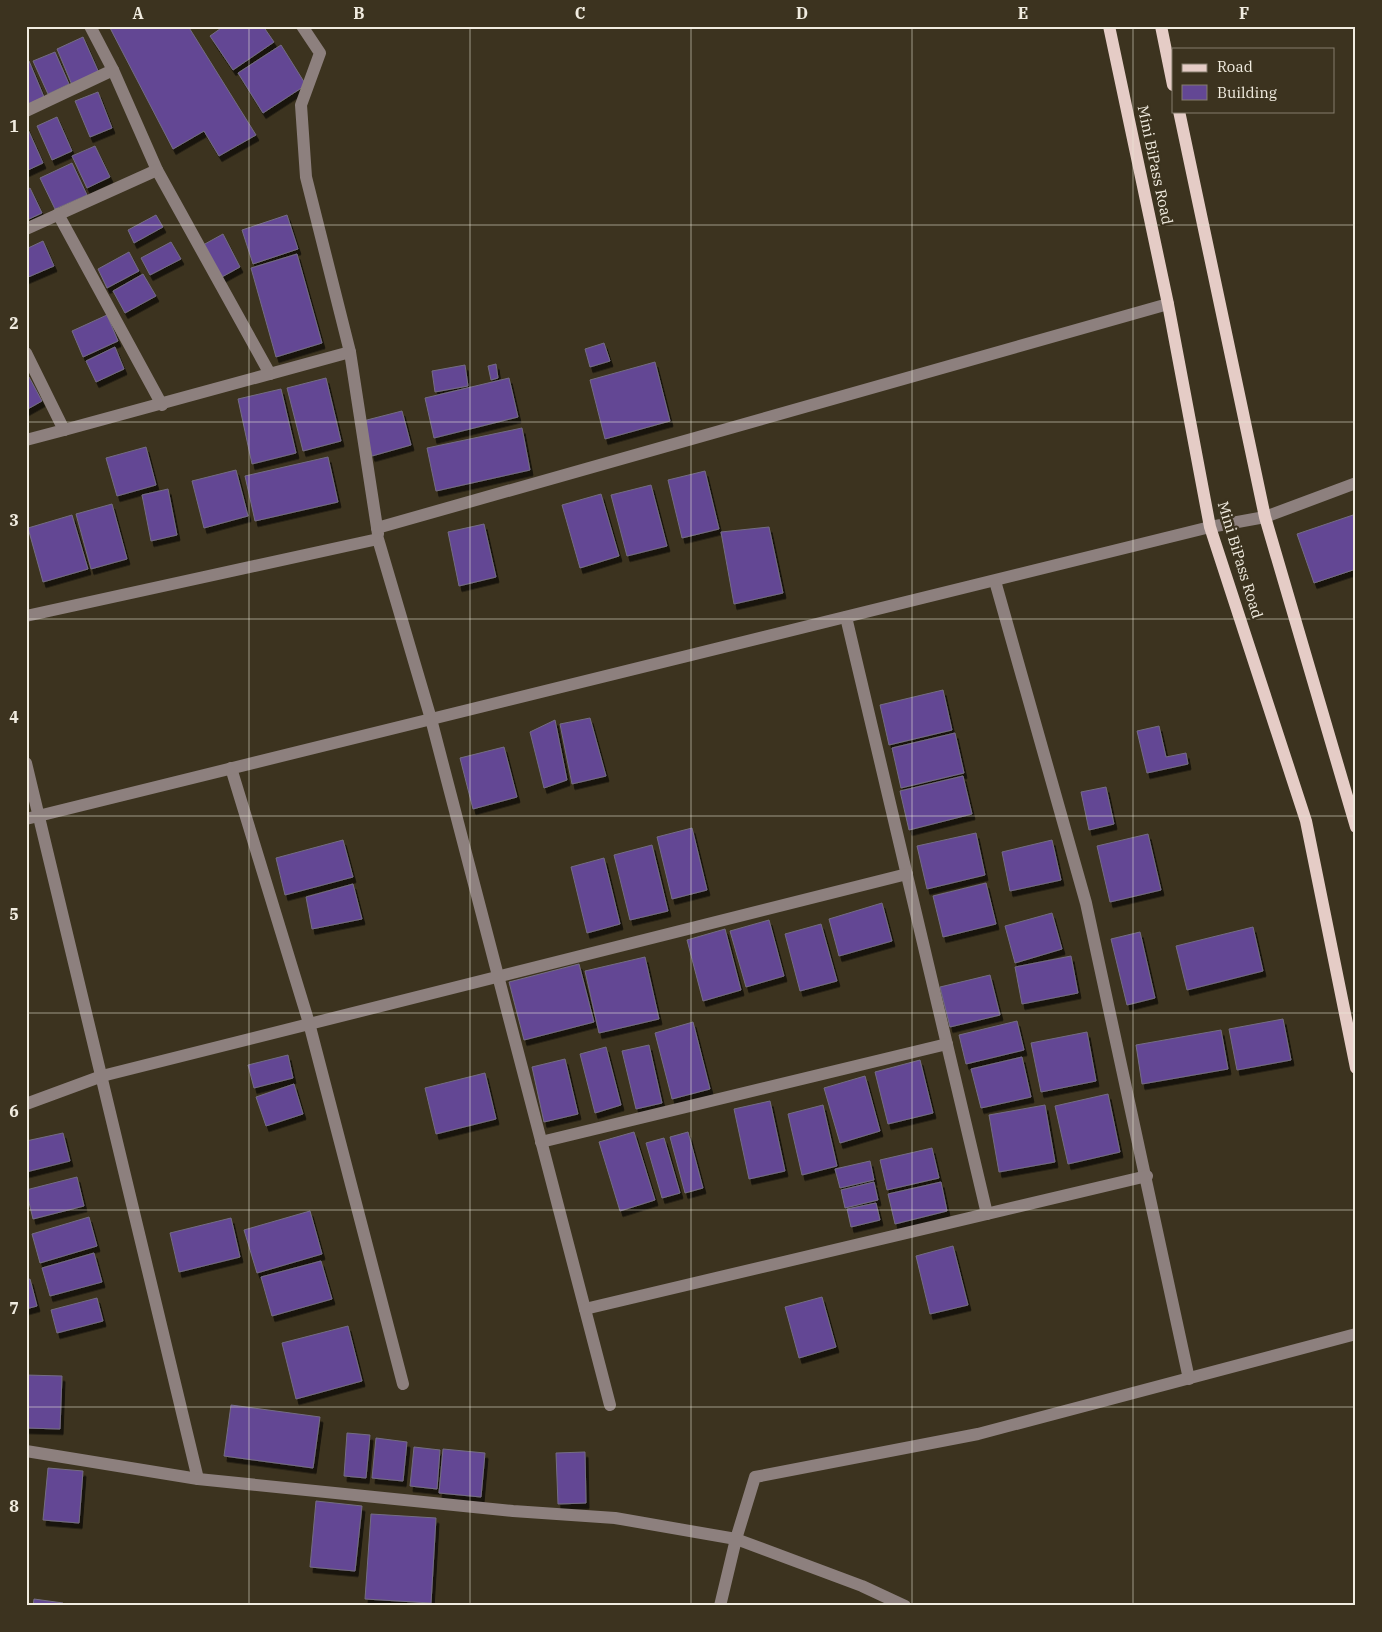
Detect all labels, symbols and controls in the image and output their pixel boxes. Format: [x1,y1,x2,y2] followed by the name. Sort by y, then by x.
[132,3,144,23] text: A
[353,3,365,23] text: B
[575,3,585,23] text: C
[796,3,808,23] text: D
[1018,3,1028,23] text: E
[1239,3,1249,23] text: F
[1172,48,1334,112] legend
[1217,57,1253,76] text: Road
[1217,83,1277,102] text: Building
[1134,103,1177,226] street label: Mini BiPass Road
[9,116,19,136] text: 1
[9,313,19,333] text: 2
[1214,499,1267,621] street label: Mini BiPass Road
[9,510,19,530] text: 3
[9,707,19,727] text: 4
[9,904,19,924] text: 5
[9,1101,19,1121] text: 6
[9,1298,19,1318] text: 7
[9,1496,19,1516] text: 8

